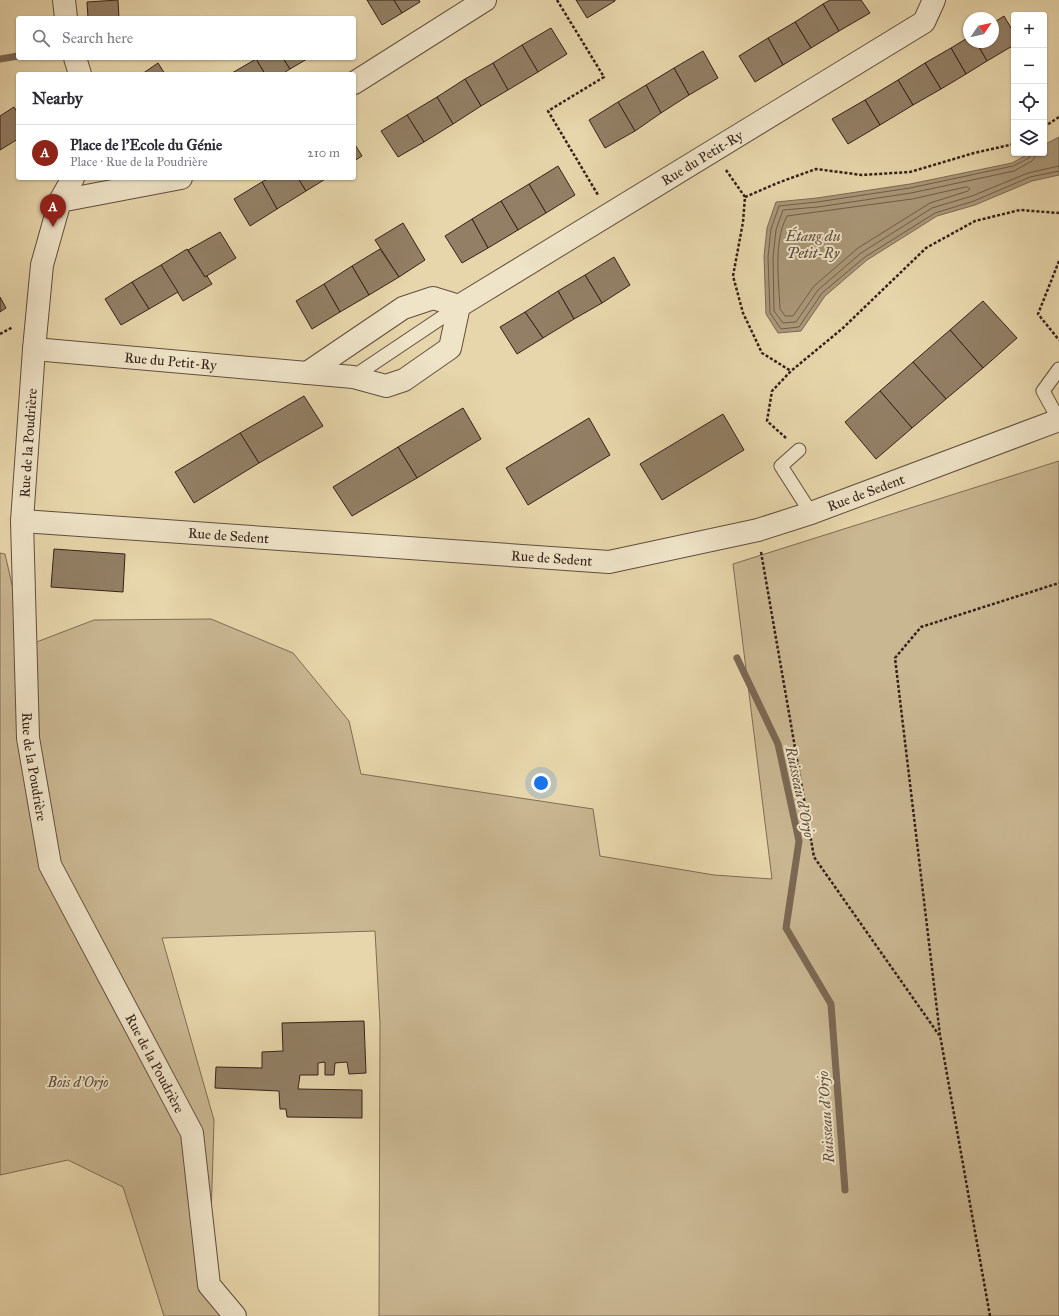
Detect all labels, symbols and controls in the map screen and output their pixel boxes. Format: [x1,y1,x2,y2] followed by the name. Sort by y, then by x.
[963,12,999,48] north arrow
[1011,12,1047,156] map controls
[1011,12,1047,48] button: +
[16,16,356,60] search box
[30,27,52,49] icon: search
[62,29,133,47] text: Search here
[1011,48,1047,84] button: −
[1011,84,1047,120] button: locate
[32,88,83,109] text: Nearby
[1011,120,1047,156] button: layers
[658,126,746,189] street label: Rue du Petit-Ry
[70,136,222,154] text: Place de l'Ecole du Génie
[41,145,49,161] text: A
[307,145,340,161] text: 210 m
[70,154,208,170] text: Place · Rue de la Poudrière
[40,194,66,227] pin: A
[784,226,841,262] water label: Étang du Petit-Ry
[124,349,218,374] street label: Rue du Petit-Ry
[16,388,41,498] street label: Rue de la Poudrière
[825,471,907,515] street label: Rue de Sedent
[187,525,270,547] street label: Rue de Sedent
[511,547,593,570] street label: Rue de Sedent
[18,712,50,823] street label: Rue de la Poudrière
[781,744,818,839] water label: Ruisseau d'Orjo
[531,773,551,793] your location
[121,1011,188,1116] street label: Rue de la Poudrière
[814,1070,838,1165] water label: Ruisseau d'Orjo
[46,1074,109,1091] park label: Bois d'Orjo

